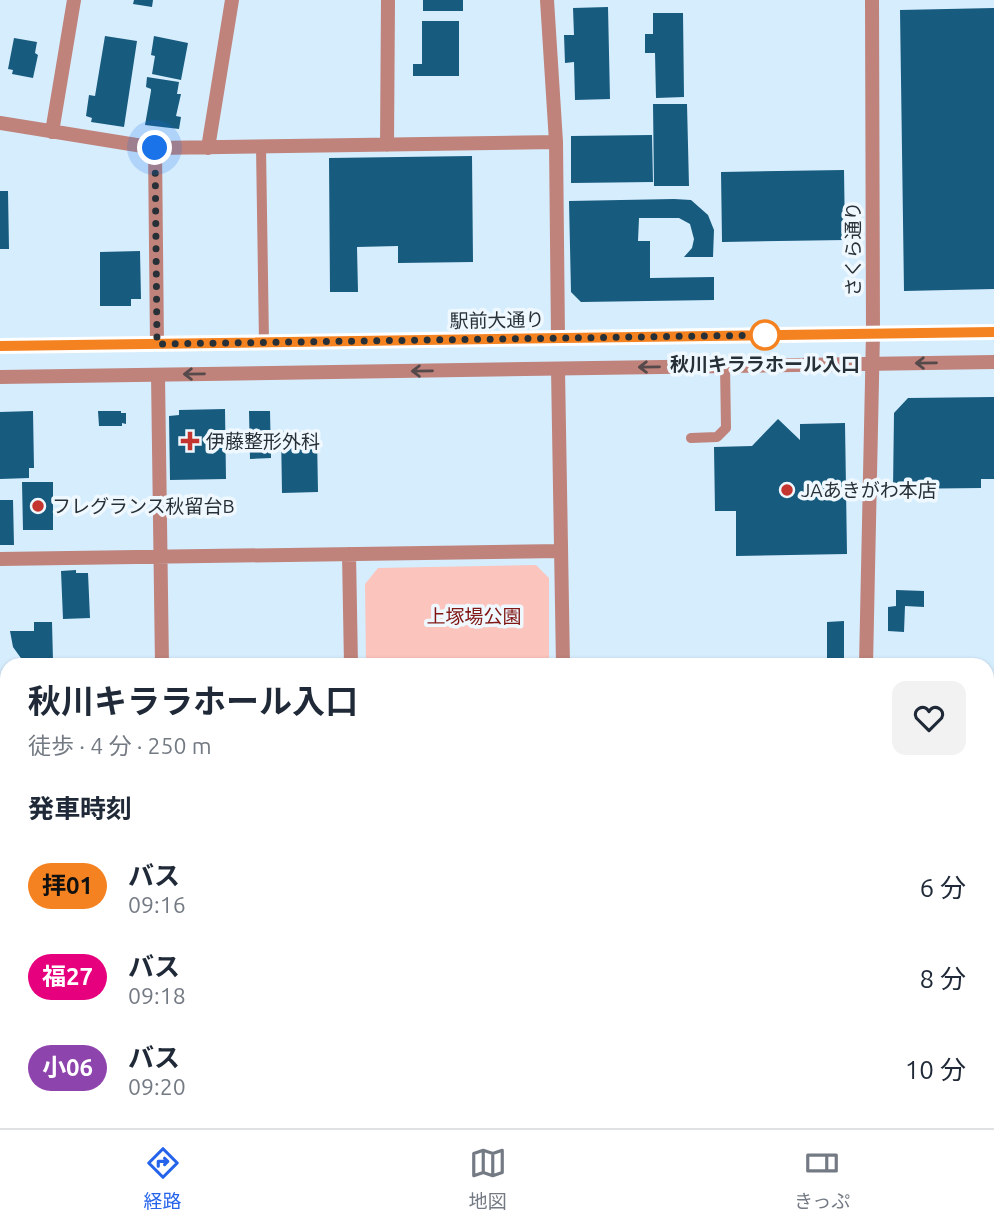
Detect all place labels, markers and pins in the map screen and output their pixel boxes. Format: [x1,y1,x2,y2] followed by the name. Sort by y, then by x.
[750,320,780,350] marker: 秋川キララホール入口
[670,353,860,375] place label: 秋川キララホール入口
[206,430,320,452] place label: 伊藤整形外科
[180,431,200,451] marker: 伊藤整形外科
[801,479,937,501] place label: JAあきがわ本店
[779,482,795,498] marker: JAあきがわ本店
[52,495,235,517] place label: フレグランス秋留台B
[30,498,46,514] marker: フレグランス秋留台B

